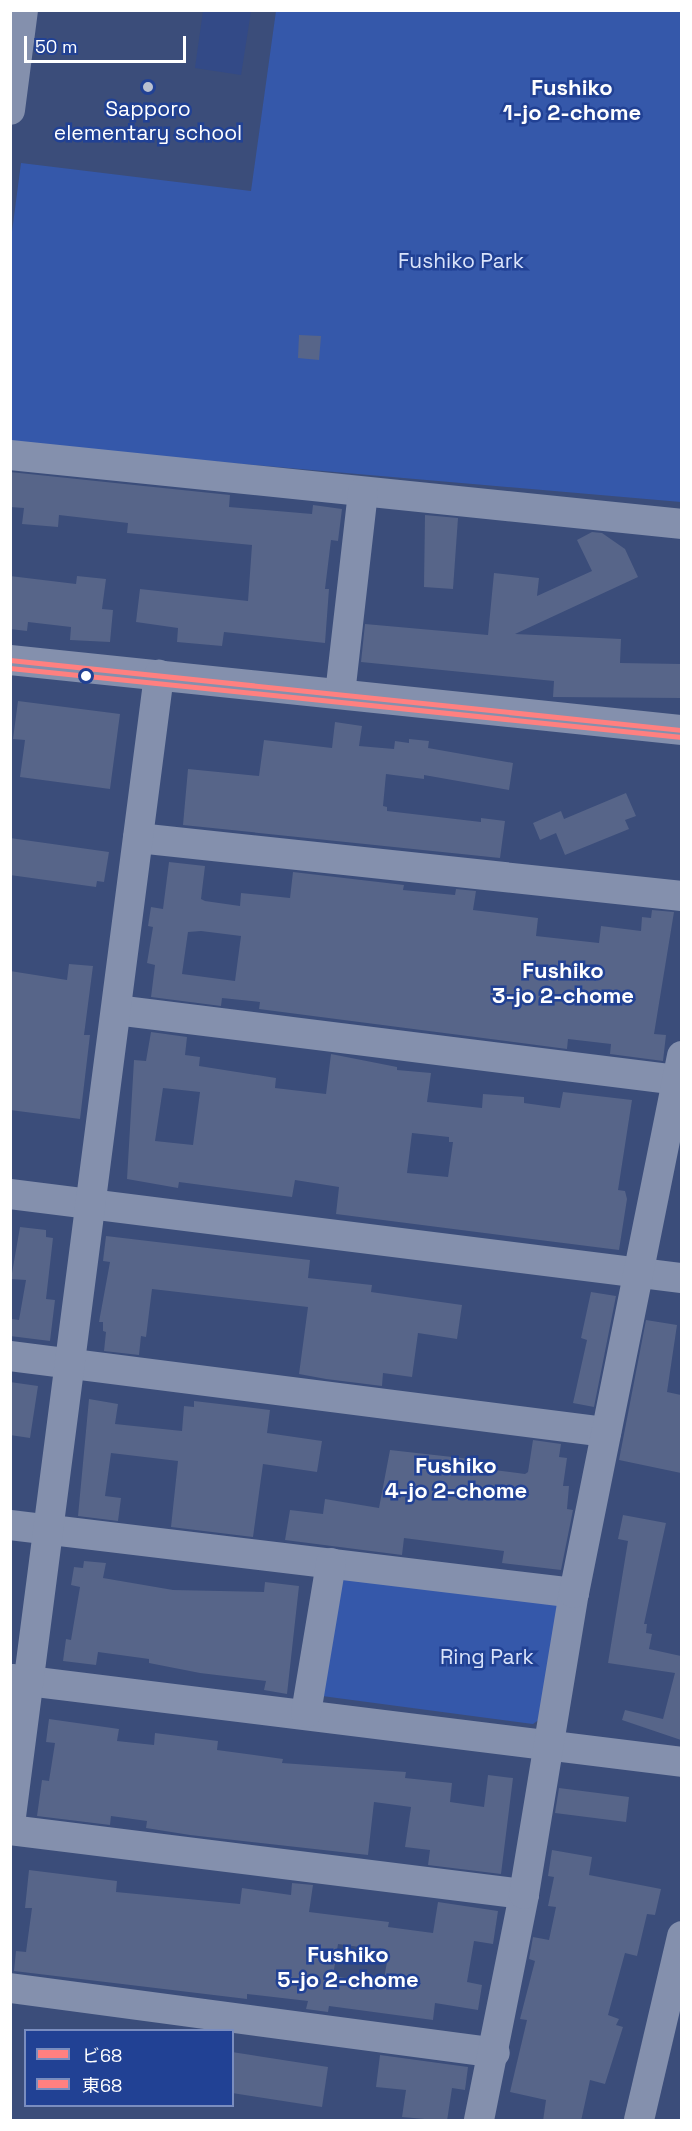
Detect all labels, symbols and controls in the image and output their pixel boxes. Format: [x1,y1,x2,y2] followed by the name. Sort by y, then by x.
[27,24,189,62] scale bar
[35,35,77,58] text: 50 m
[503,74,641,125] district label: Fushiko 1-jo 2-chome
[141,80,155,94] marker: Sapporo elementary school
[54,96,242,146] place label: Sapporo elementary school
[398,248,524,274] park label: Fushiko Park
[80,670,92,682] unlabelled marker
[492,957,634,1008] district label: Fushiko 3-jo 2-chome
[385,1452,527,1504] district label: Fushiko 4-jo 2-chome
[440,1644,534,1670] park label: Ring Park
[277,1941,419,1993] district label: Fushiko 5-jo 2-chome
[24,2029,234,2107] legend
[82,2044,122,2067] text: ビ68
[82,2074,122,2097] text: 東68

